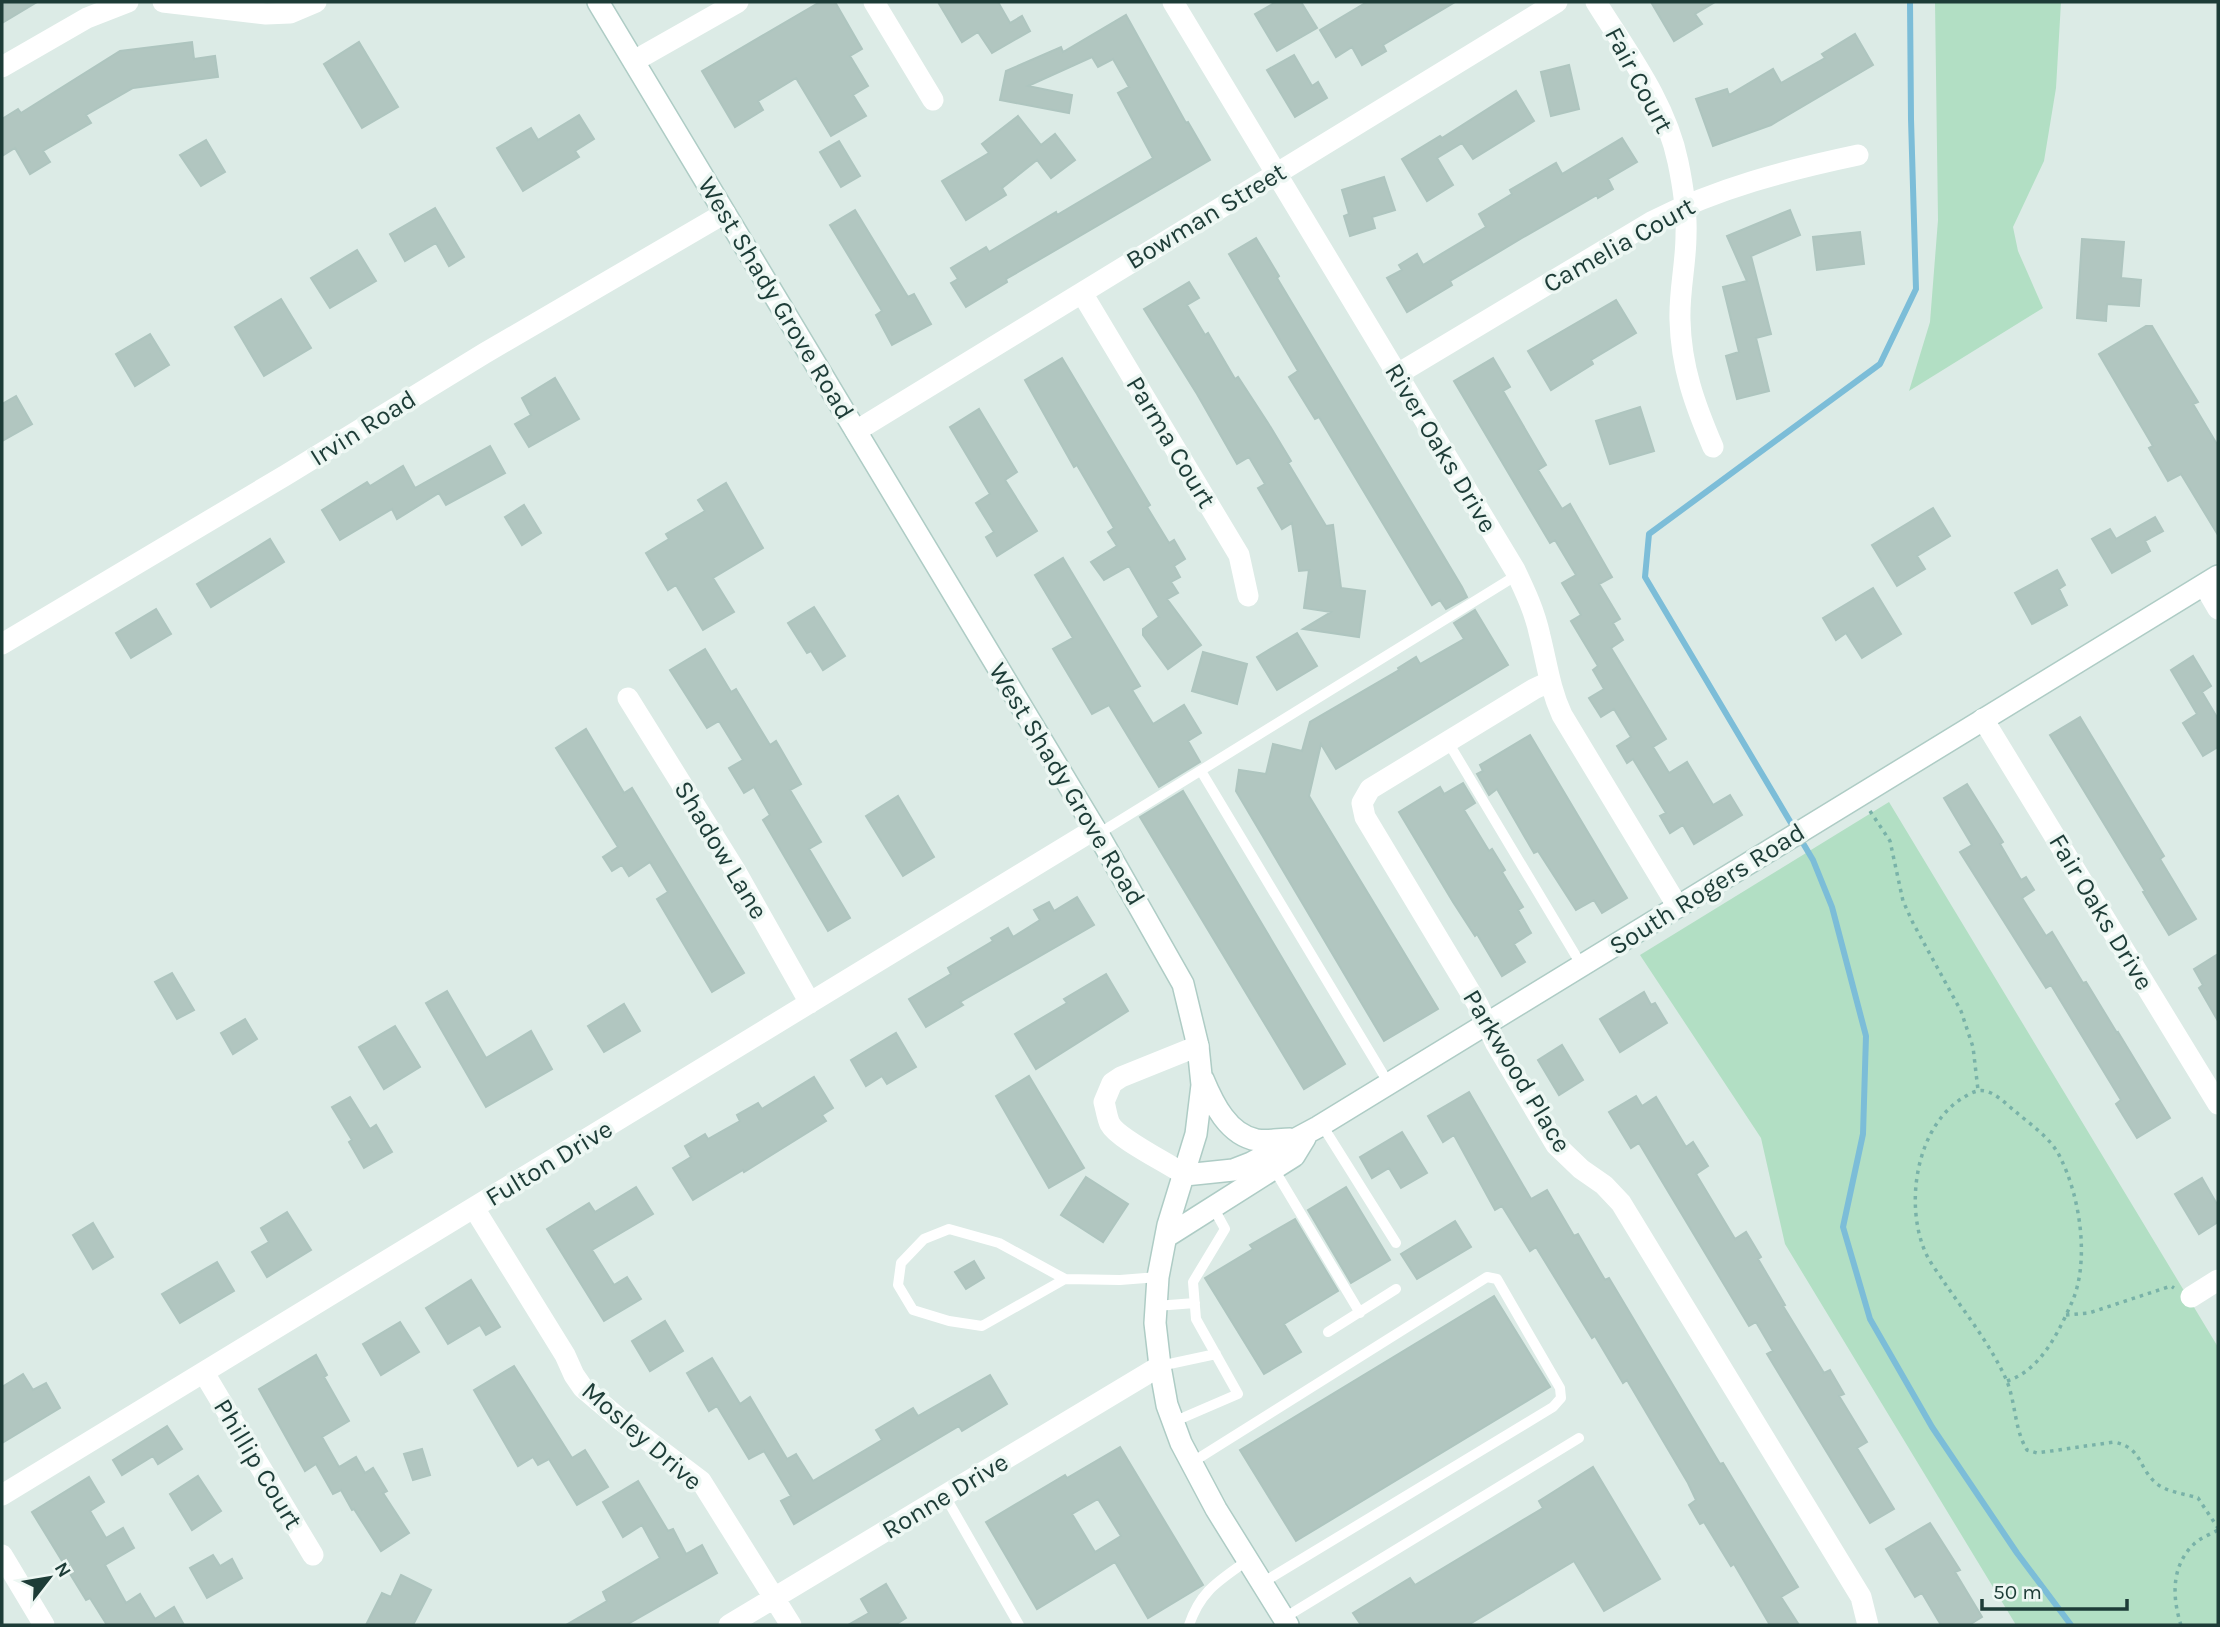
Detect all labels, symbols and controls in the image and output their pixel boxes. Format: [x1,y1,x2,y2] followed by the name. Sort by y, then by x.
[1598,22,1680,139] street label: Fair Court
[1120,156,1292,276] street label: Bowman Street
[691,171,861,425] street label: West Shady Grove Road
[1538,190,1700,299] street label: Camelia Court
[1378,358,1504,538] street label: River Oaks Drive
[1120,371,1223,514] street label: Parma Court
[304,383,422,473] street label: Irvin Road
[982,657,1152,911] street label: West Shady Grove Road
[668,775,774,925] street label: Shadow Lane
[1604,816,1810,962] street label: South Rogers Road
[2042,828,2160,996] street label: Fair Oaks Drive
[1456,984,1578,1158] street label: Parkwood Place
[480,1113,618,1213] street label: Fulton Drive
[575,1375,709,1497] street label: Mosley Drive
[207,1393,309,1535] street label: Phillip Court
[876,1446,1014,1546] street label: Ronne Drive
[14,1543,84,1613] north arrow
[50,1558,76,1581] text: N
[1982,1568,2127,1612] scale bar
[1993,1580,2042,1604] text: 50 m

